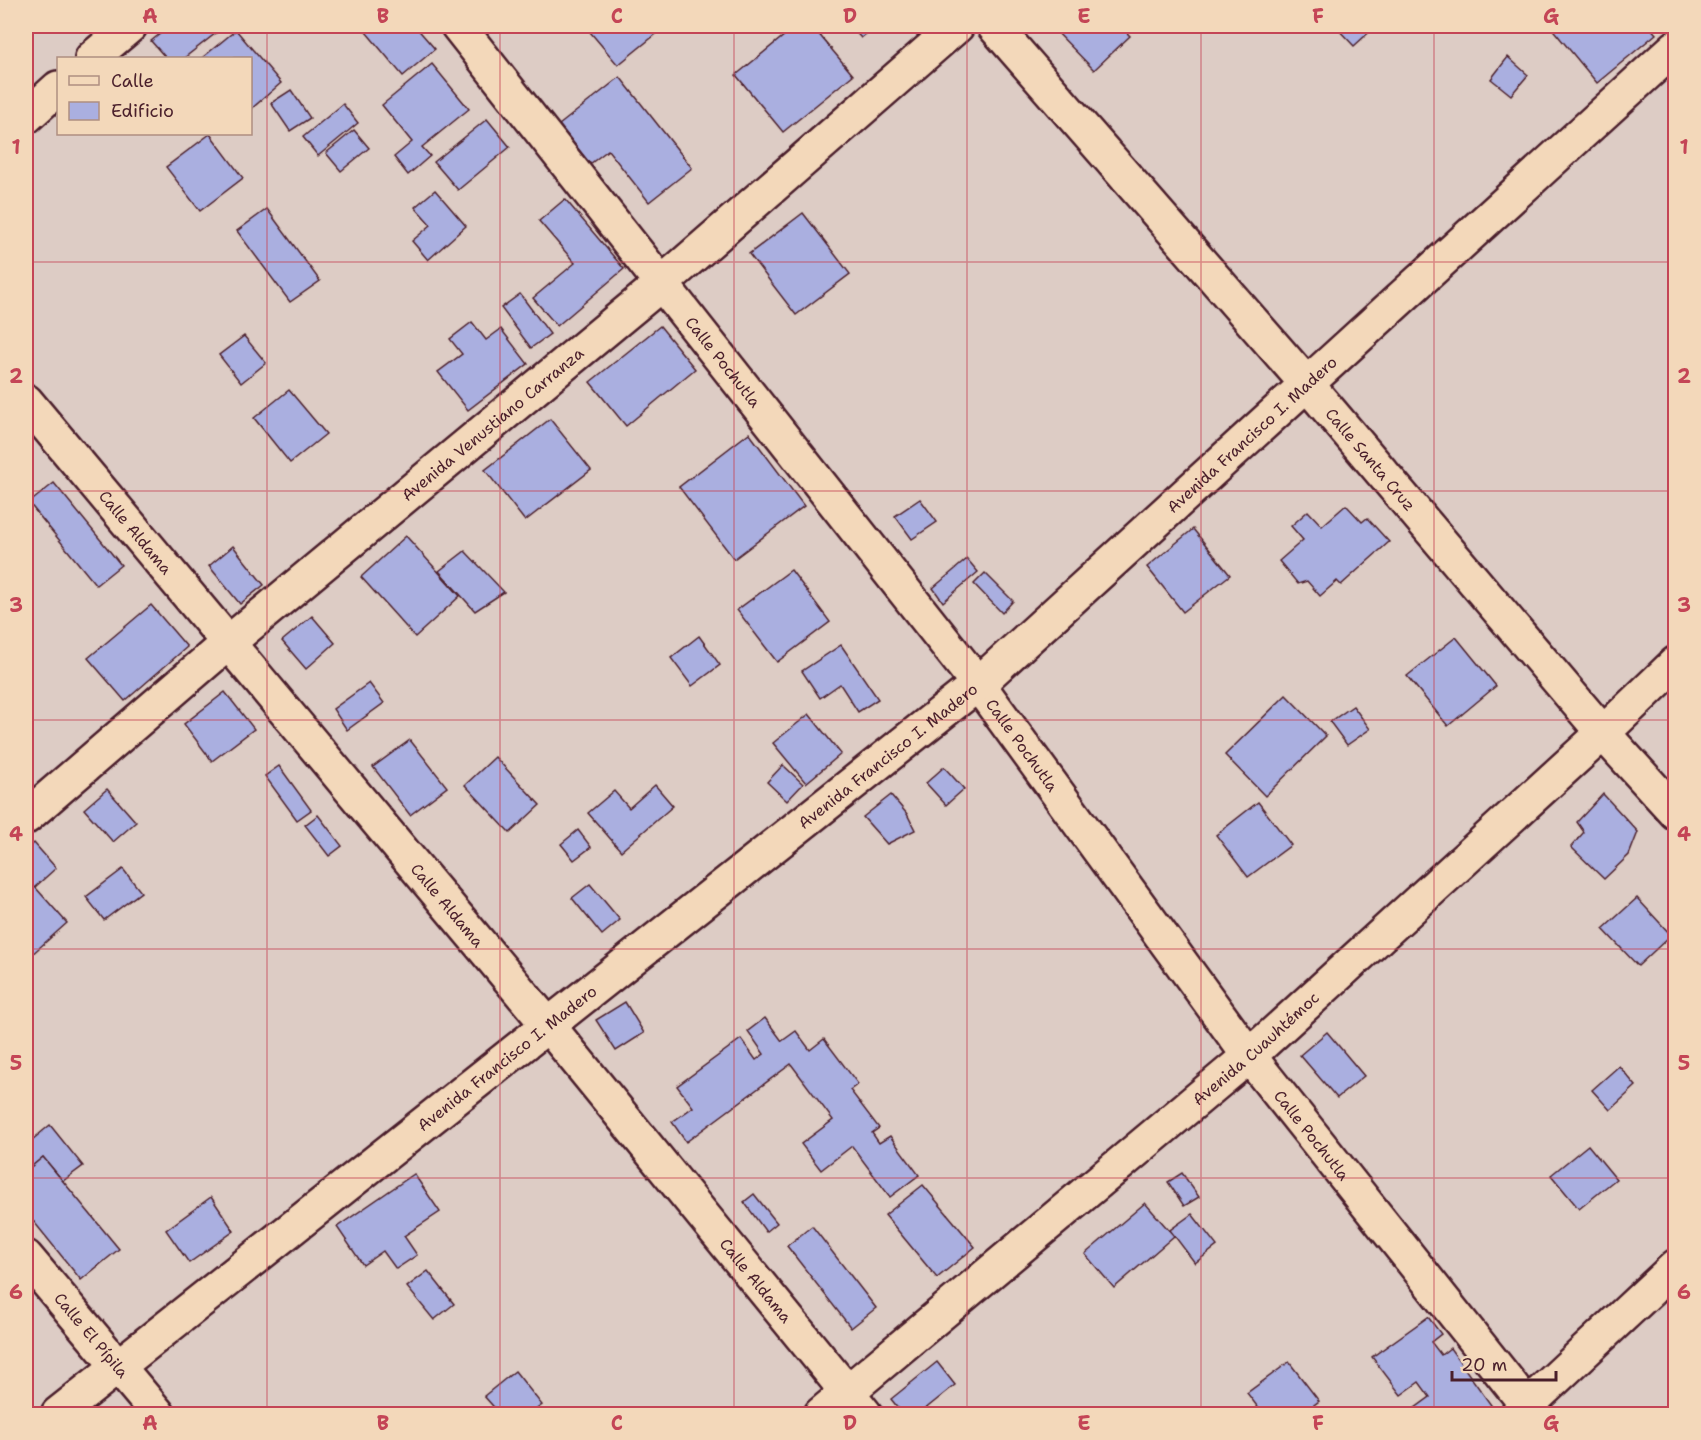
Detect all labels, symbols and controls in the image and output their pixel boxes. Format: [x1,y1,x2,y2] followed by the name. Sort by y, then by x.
[142,3,158,29] text: A
[377,3,389,29] text: B
[611,3,623,29] text: C
[843,3,857,29] text: D
[1077,3,1091,29] text: E
[1312,3,1324,29] text: F
[1543,3,1559,29] text: G
[57,57,252,135] legend
[111,69,154,93] text: Calle
[111,99,174,123] text: Edificio
[11,134,21,160] text: 1
[1679,134,1689,160] text: 1
[681,312,766,412] street label: Calle Pochutla
[397,342,588,505] street label: Avenida Venustiano Carranza
[1162,351,1341,517] street label: Avenida Francisco I. Madero
[9,363,23,389] text: 2
[1677,363,1691,389] text: 2
[1321,403,1420,515] street label: Calle Santa Cruz
[94,486,177,579] street label: Calle Aldama
[9,592,23,618] text: 3
[1677,592,1691,618] text: 3
[794,678,982,833] street label: Avenida Francisco I. Madero
[981,694,1063,796] street label: Calle Pochutla
[9,821,23,847] text: 4
[1677,821,1691,847] text: 4
[406,859,489,951] street label: Calle Aldama
[413,980,601,1135] street label: Avenida Francisco I. Madero
[1188,987,1323,1110] street label: Avenida Cuauhtémoc
[10,1050,22,1076] text: 5
[1678,1050,1690,1076] text: 5
[1269,1085,1355,1185] street label: Calle Pochutla
[715,1234,797,1327] street label: Calle Aldama
[9,1279,23,1305] text: 6
[1677,1279,1691,1305] text: 6
[50,1288,134,1382] street label: Calle El Pípila
[1452,1344,1556,1382] scale bar
[1461,1353,1507,1377] text: 20 m
[142,1410,158,1436] text: A
[377,1410,389,1436] text: B
[611,1410,623,1436] text: C
[843,1410,857,1436] text: D
[1077,1410,1091,1436] text: E
[1312,1410,1324,1436] text: F
[1543,1410,1559,1436] text: G

